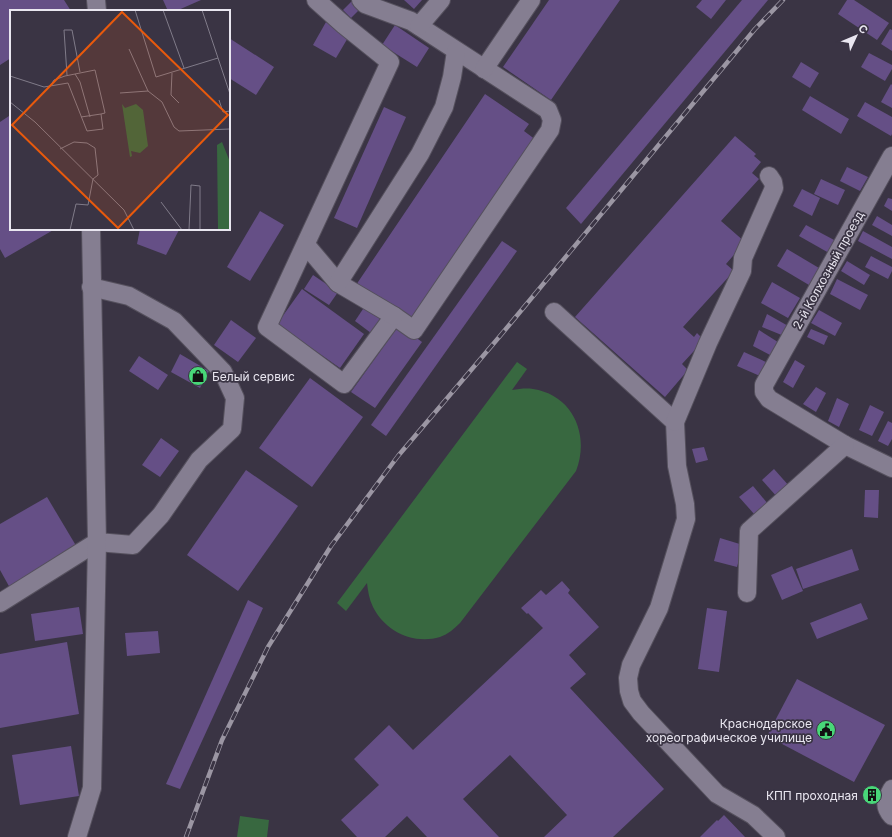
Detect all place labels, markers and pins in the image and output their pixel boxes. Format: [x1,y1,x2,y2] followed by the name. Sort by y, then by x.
[187,365,209,387] shop icon: Белый сервис
[212,369,295,384] place label: Белый сервис
[646,716,812,745] place label: Краснодарское хореографическое училище
[815,719,837,741] public building icon: Краснодарское хореографическое училище
[861,784,883,806] building icon: КПП проходная
[766,788,858,803] place label: КПП проходная

